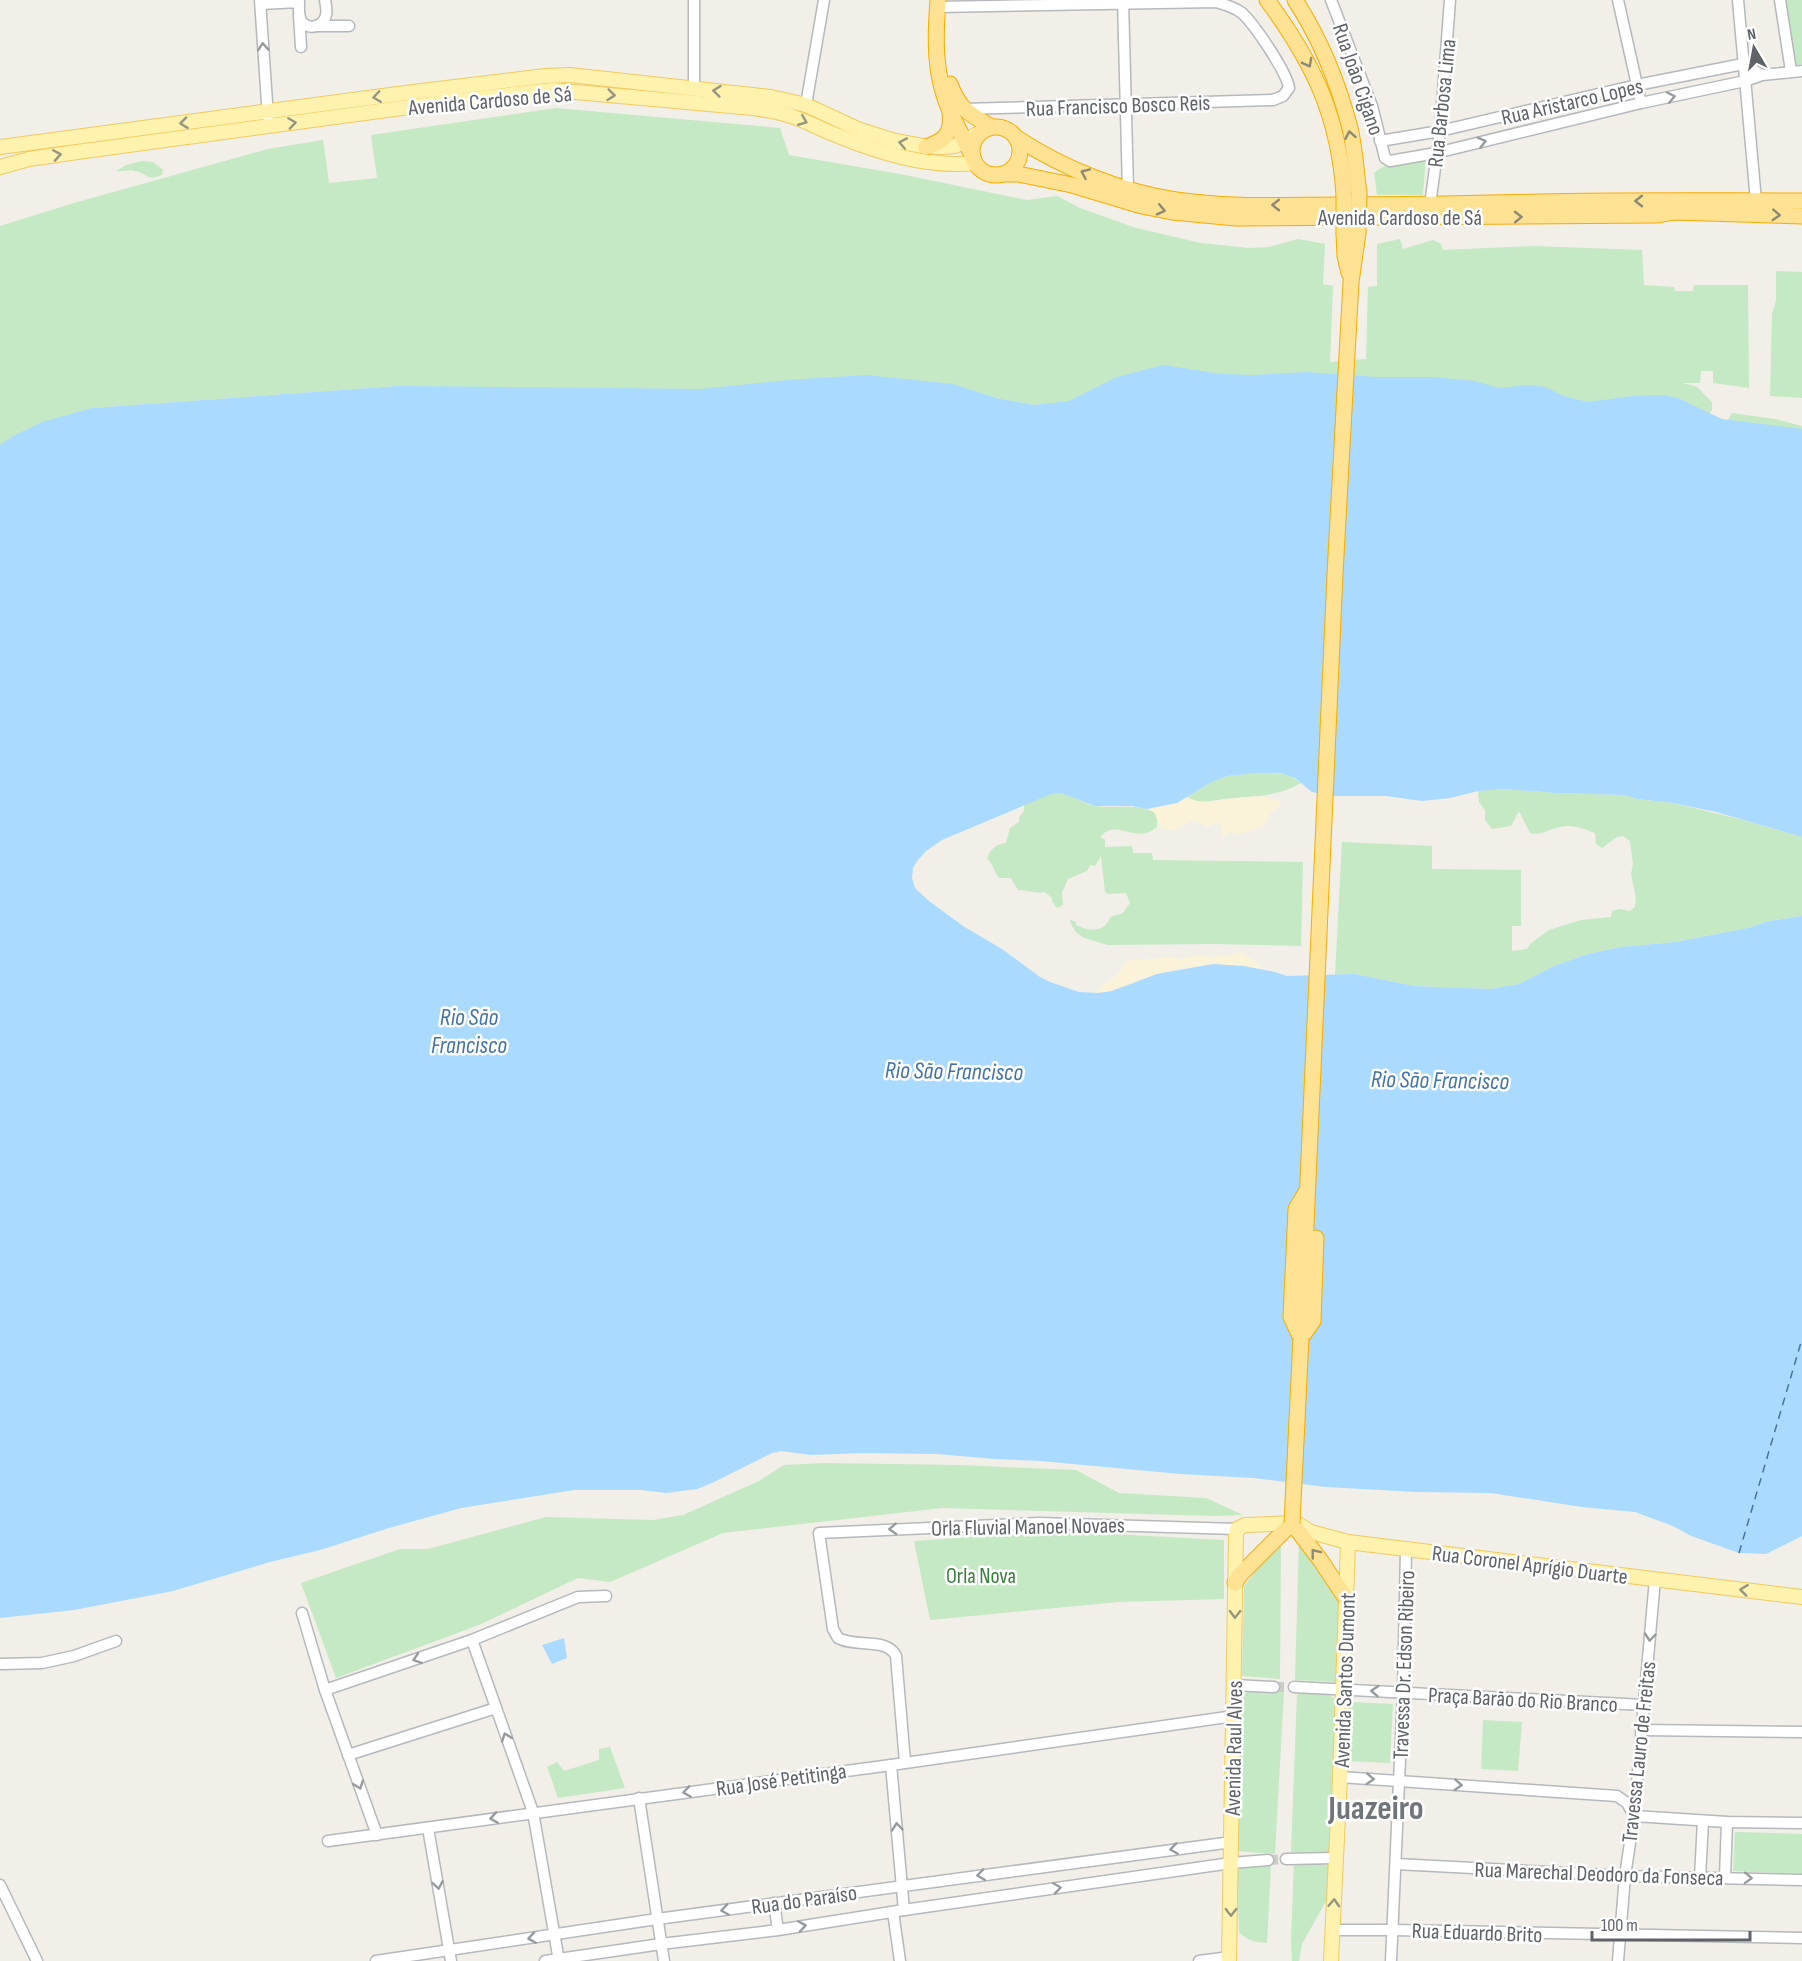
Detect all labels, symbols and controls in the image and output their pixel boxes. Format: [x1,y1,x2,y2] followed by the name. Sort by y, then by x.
[1724,18,1784,78] north arrow
[1326,20,1389,139] street label: Rua João Cigano
[1746,25,1758,45] text: N
[1422,38,1463,169] street label: Rua Barbosa Lima
[257,42,270,51] one-way arrow
[1301,57,1312,68] one-way arrow
[1499,73,1646,132] street label: Rua Aristarco Lopes
[406,81,573,122] street label: Avenida Cardoso de Sá
[712,85,721,98] one-way arrow
[606,88,615,101] one-way arrow
[1025,90,1211,123] street label: Rua Francisco Bosco Reis
[372,91,382,103] one-way arrow
[1666,91,1676,104] one-way arrow
[797,114,808,126] one-way arrow
[179,116,188,128] one-way arrow
[287,117,297,130] one-way arrow
[1345,131,1357,140] one-way arrow
[1477,136,1487,149] one-way arrow
[898,137,908,150] one-way arrow
[52,149,62,161] one-way arrow
[1080,168,1091,180] one-way arrow
[1634,195,1643,207] one-way arrow
[1271,199,1280,211] one-way arrow
[1156,203,1166,216] one-way arrow
[1317,205,1482,232] street label: Avenida Cardoso de Sá
[1772,208,1781,221] one-way arrow
[1514,211,1523,223] one-way arrow
[431,1003,507,1060] water label: Rio São Francisco
[885,1056,1024,1087] water label: Rio São Francisco
[1371,1065,1510,1096] water label: Rio São Francisco
[931,1512,1125,1543] street label: Orla Fluvial Manoel Novaes
[888,1523,897,1536] one-way arrow
[1430,1540,1629,1591] street label: Rua Coronel Aprígio Duarte
[1311,1549,1322,1560] one-way arrow
[946,1563,1016,1590] park label: Orla Nova
[1388,1570,1421,1760] street label: Travessa Dr. Edson Ribeiro
[1739,1584,1749,1597] one-way arrow
[1329,1592,1362,1769] street label: Avenida Santos Dumont
[1229,1610,1241,1619] one-way arrow
[1644,1632,1657,1642] one-way arrow
[412,1651,423,1664] one-way arrow
[1617,1660,1662,1844] street label: Travessa Lauro de Freitas
[1220,1680,1249,1817] street label: Avenida Raul Alves
[1427,1682,1618,1719] street label: Praça Barão do Rio Branco
[1371,1684,1380,1697] one-way arrow
[501,1733,514,1743] one-way arrow
[714,1758,848,1803] street label: Rua José Petitinga
[1365,1772,1374,1785] one-way arrow
[1453,1778,1462,1791] one-way arrow
[352,1779,364,1790] one-way arrow
[683,1785,692,1797] one-way arrow
[1327,1788,1424,1829] district label: Juazeiro
[490,1812,499,1824] one-way arrow
[891,1823,904,1832] one-way arrow
[1169,1843,1179,1855] one-way arrow
[1474,1857,1724,1892] street label: Rua Marechal Deodoro da Fonseca
[976,1868,985,1881] one-way arrow
[1743,1872,1752,1884] one-way arrow
[431,1880,444,1890] one-way arrow
[750,1880,859,1921] street label: Rua do Paraíso
[1053,1882,1062,1894] one-way arrow
[1328,1898,1341,1907] one-way arrow
[720,1903,730,1915] one-way arrow
[1592,1904,1750,1942] scale bar
[1225,1907,1237,1916] one-way arrow
[1601,1915,1638,1936] text: 100 m
[1411,1918,1543,1949] street label: Rua Eduardo Brito
[798,1921,807,1933] one-way arrow
[527,1931,537,1944] one-way arrow

